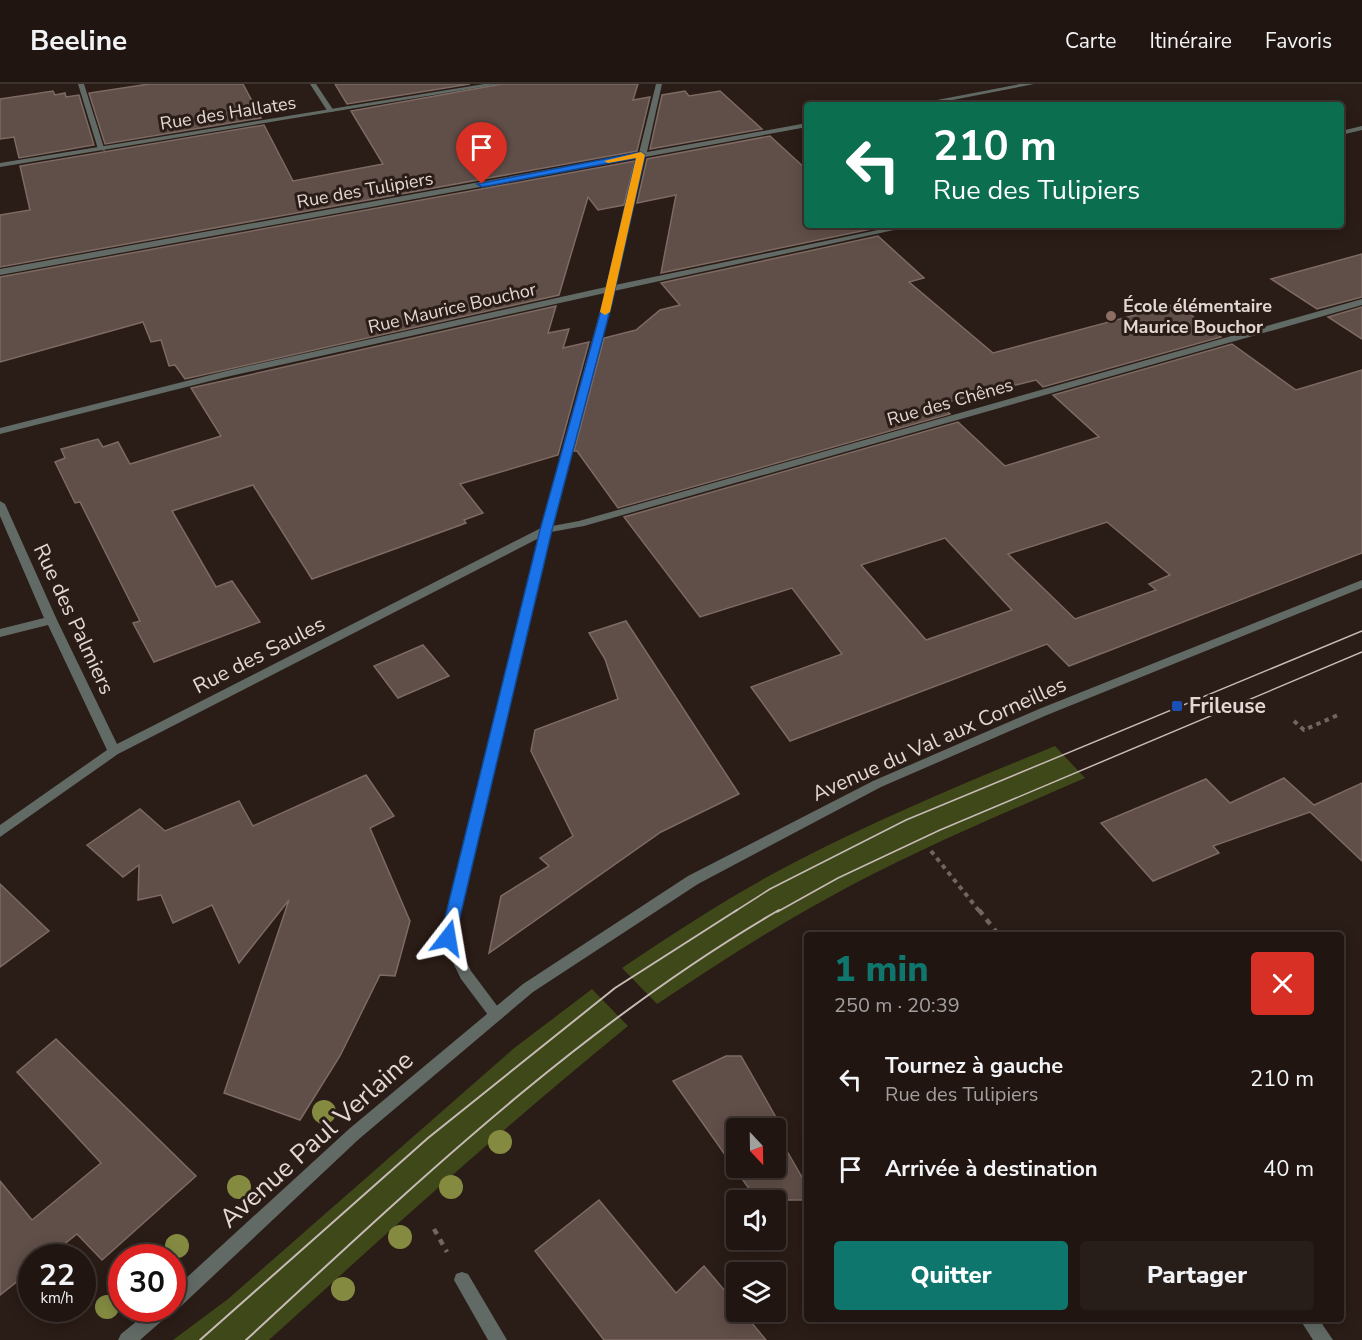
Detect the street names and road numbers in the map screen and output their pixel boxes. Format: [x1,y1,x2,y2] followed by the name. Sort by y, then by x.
[158,90,298,136] street label: Rue des Hallates
[295,166,435,214] street label: Rue des Tulipiers
[366,277,539,339] street label: Rue Maurice Bouchor
[884,373,1016,431] street label: Rue des Chênes
[27,539,121,699] street label: Rue des Palmiers
[188,610,330,700] street label: Rue des Saules
[807,670,1071,808] street label: Avenue du Val aux Corneilles
[212,1043,421,1236] street label: Avenue Paul Verlaine

